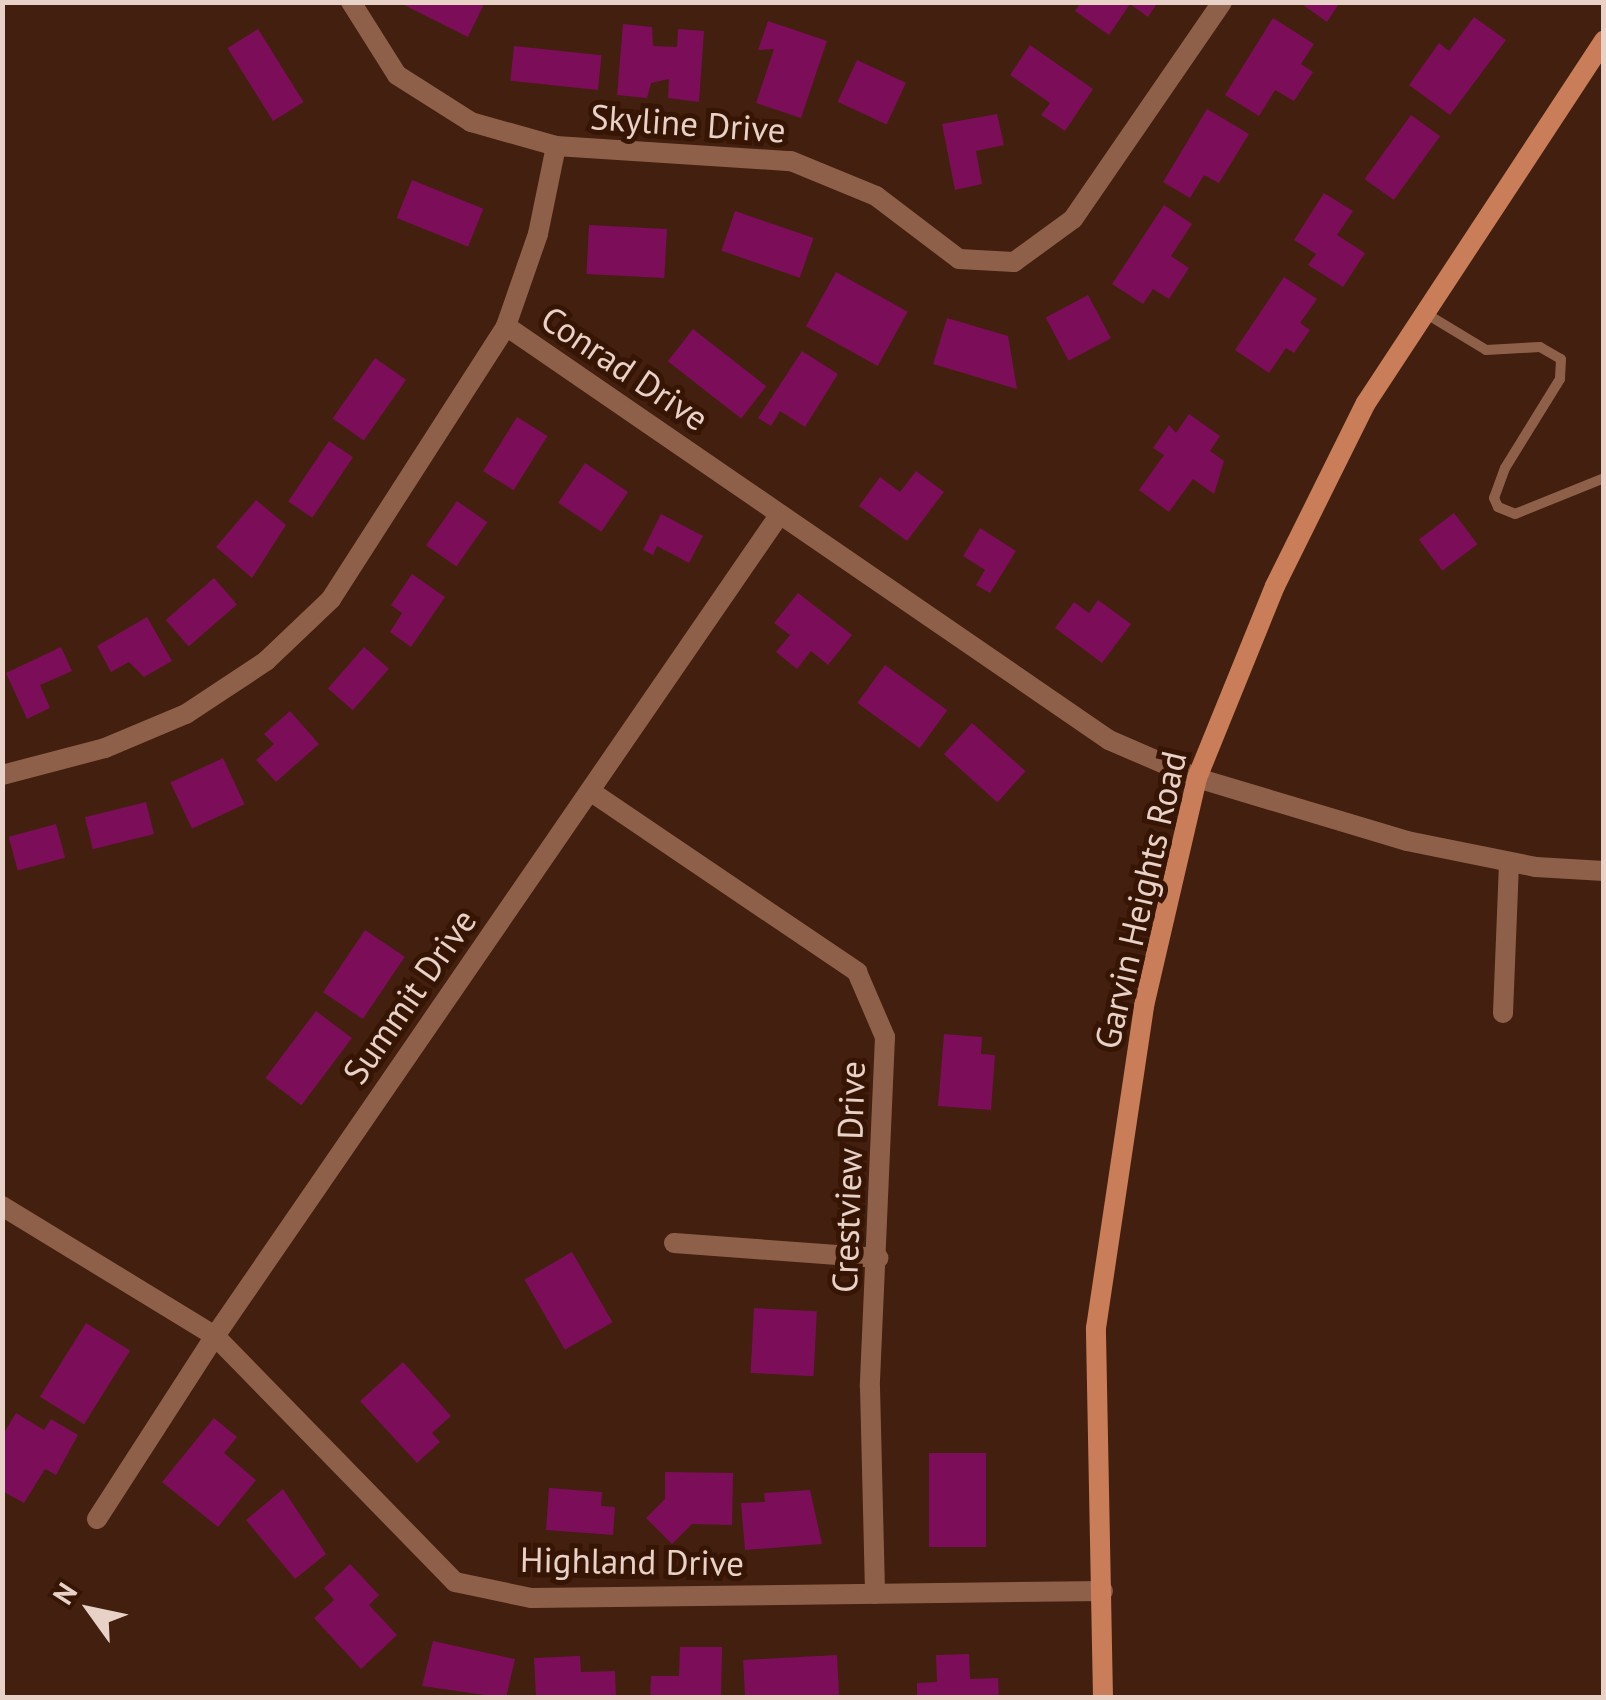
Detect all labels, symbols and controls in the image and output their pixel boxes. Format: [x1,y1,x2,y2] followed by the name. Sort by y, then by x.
[589,95,787,151] street label: Skyline Drive
[533,297,717,439] street label: Conrad Drive
[1085,747,1195,1053] street label: Garvin Heights Road
[333,901,485,1091] street label: Summit Drive
[823,1060,873,1294] street label: Crestview Drive
[520,1538,744,1584] street label: Highland Drive
[40,1560,140,1660] north arrow
[44,1576,85,1611] text: N

